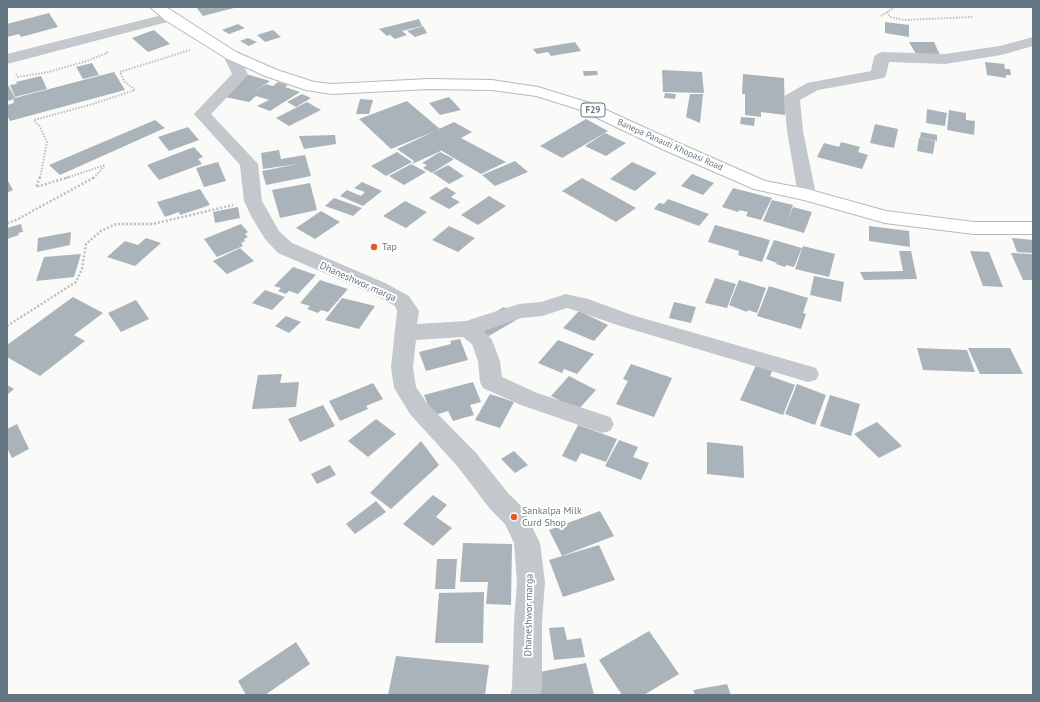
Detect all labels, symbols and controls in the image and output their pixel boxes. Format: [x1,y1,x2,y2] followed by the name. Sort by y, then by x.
[581,103,605,117] road number: F29
[616,117,724,173] street label: Banepa Panauti Khopasi Road
[382,241,397,253] place label: Tap
[369,242,379,252] marker: Tap
[318,260,398,304] street label: Dhaneshwor marga
[522,505,582,528] place label: Sankalpa Milk Curd Shop
[509,512,519,522] marker: Sankalpa Milk Curd Shop
[522,574,536,656] street label: Dhaneshwor marga

